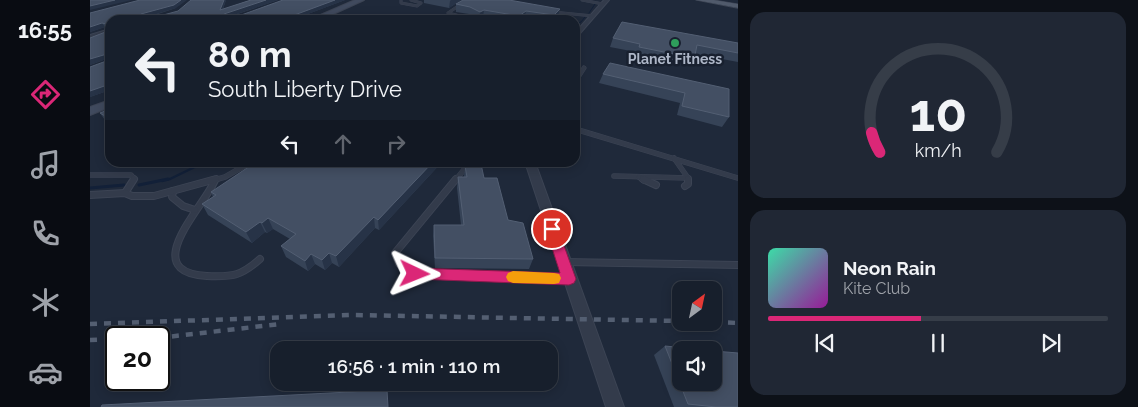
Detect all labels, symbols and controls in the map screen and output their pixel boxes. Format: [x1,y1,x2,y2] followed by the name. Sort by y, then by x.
[18,17,72,43] text: 16:55
[208,34,292,75] text: 80 m
[125,35,190,100] icon: left
[669,37,681,49] marker: Planet Fitness
[628,51,722,67] place label: Planet Fitness
[208,76,402,102] text: South Liberty Drive
[28,77,63,112] icon: directions
[909,82,967,143] text: 10
[276,130,304,158] icon: left
[329,130,357,158] icon: ahead
[382,130,410,158] icon: right
[914,140,962,161] text: km/h
[28,147,63,182] icon: music
[531,208,573,250] pin
[538,215,566,243] icon: arrive
[28,216,63,251] icon: phone
[388,247,440,299] position arrow
[843,257,936,279] text: Neon Rain
[843,279,910,298] text: Kite Club
[672,281,722,331] north arrow
[672,281,722,391] map controls
[28,285,63,320] icon: climate
[105,326,170,391] speed limit sign: 20
[811,329,839,357] icon: previous
[924,329,952,357] icon: pause
[1037,329,1065,357] icon: next
[672,341,722,391] button: sound
[28,355,63,390] icon: car
[328,355,500,377] text: 16:56 · 1 min · 110 m

